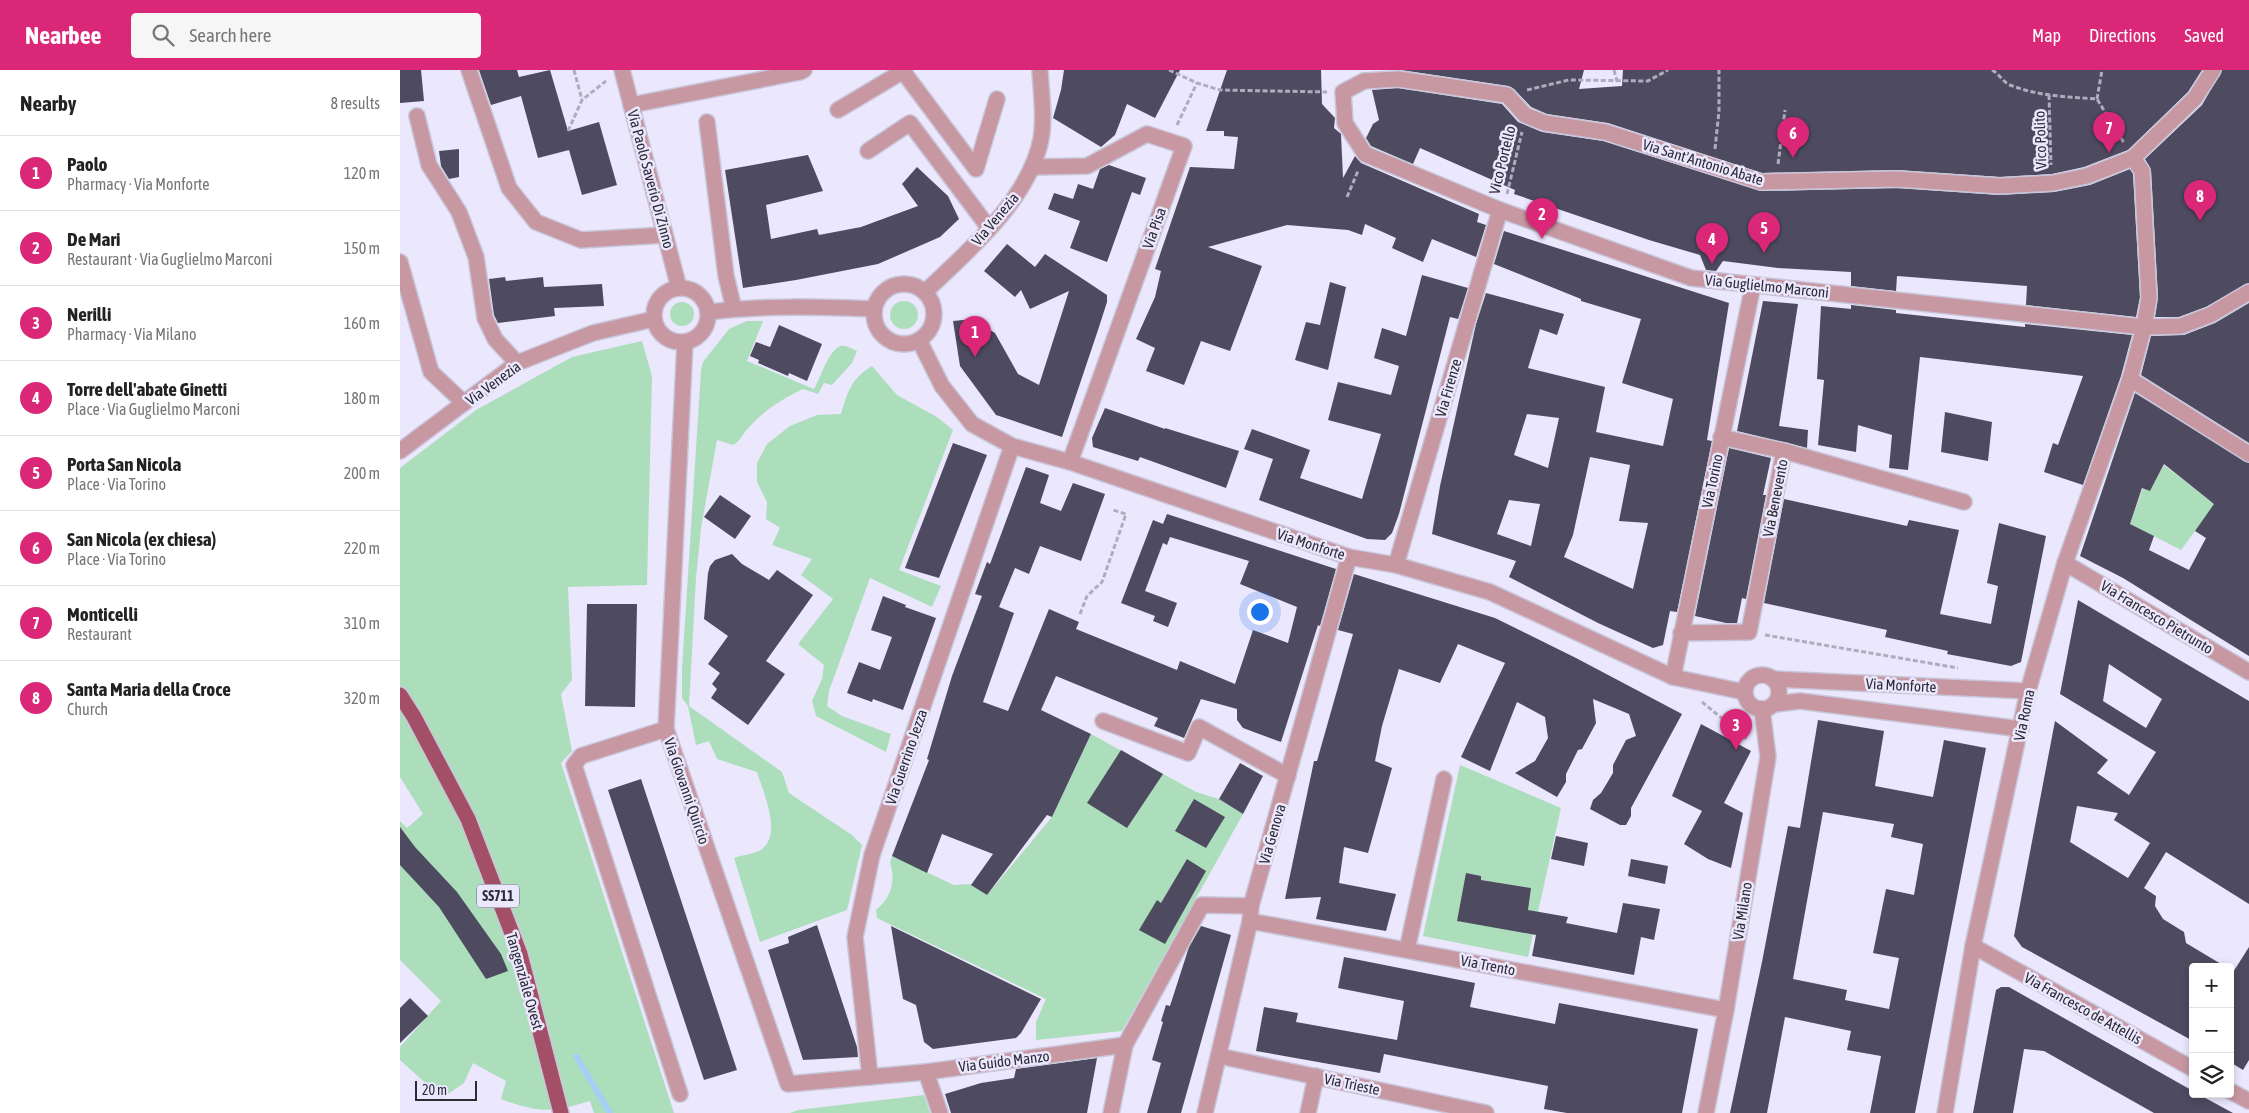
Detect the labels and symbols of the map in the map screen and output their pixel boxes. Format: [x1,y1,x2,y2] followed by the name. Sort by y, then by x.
[624,108,678,250] street label: Via Paolo Saverio Di Zinno
[2030,111,2050,169] street label: Vico Polito
[2093,112,2125,153] pin: 7
[1777,117,1809,158] pin: 6
[1485,124,1519,196] street label: Vico Portello
[1641,136,1766,188] street label: Via Sant'Antonio Abate
[2184,180,2216,221] pin: 8
[968,189,1022,249] street label: Via Venezia
[1526,198,1558,239] pin: 2
[1139,205,1169,251] street label: Via Pisa
[1748,212,1780,253] pin: 5
[1696,223,1728,264] pin: 4
[1704,271,1830,301] street label: Via Guglielmo Marconi
[959,316,991,357] pin: 1
[462,357,524,409] street label: Via Venezia
[1432,357,1464,419] street label: Via Firenze
[1698,452,1726,510] street label: Via Torino
[1759,458,1791,538] street label: Via Benevento
[1275,525,1347,563] street label: Via Monforte
[2098,577,2216,657] street label: Via Francesco Pietrunto
[1247,599,1273,625] your location
[1865,675,1937,695] street label: Via Monforte
[2010,688,2038,742] street label: Via Roma
[882,707,930,807] street label: Via Guerrino Jezza
[1720,709,1752,750] pin: 3
[661,736,713,846] street label: Via Giovanni Quircio
[1255,802,1289,866] street label: Via Genova
[1729,881,1755,941] street label: Via Milano
[477,884,519,908] road number: SS711
[503,931,547,1031] street label: Tangenziale Ovest
[1459,951,1517,979] street label: Via Trento
[2021,969,2145,1047] street label: Via Francesco de Attellis
[958,1047,1050,1075] street label: Via Guido Manzo
[1323,1070,1382,1098] street label: Via Trieste
[415,1078,478,1101] scale bar

